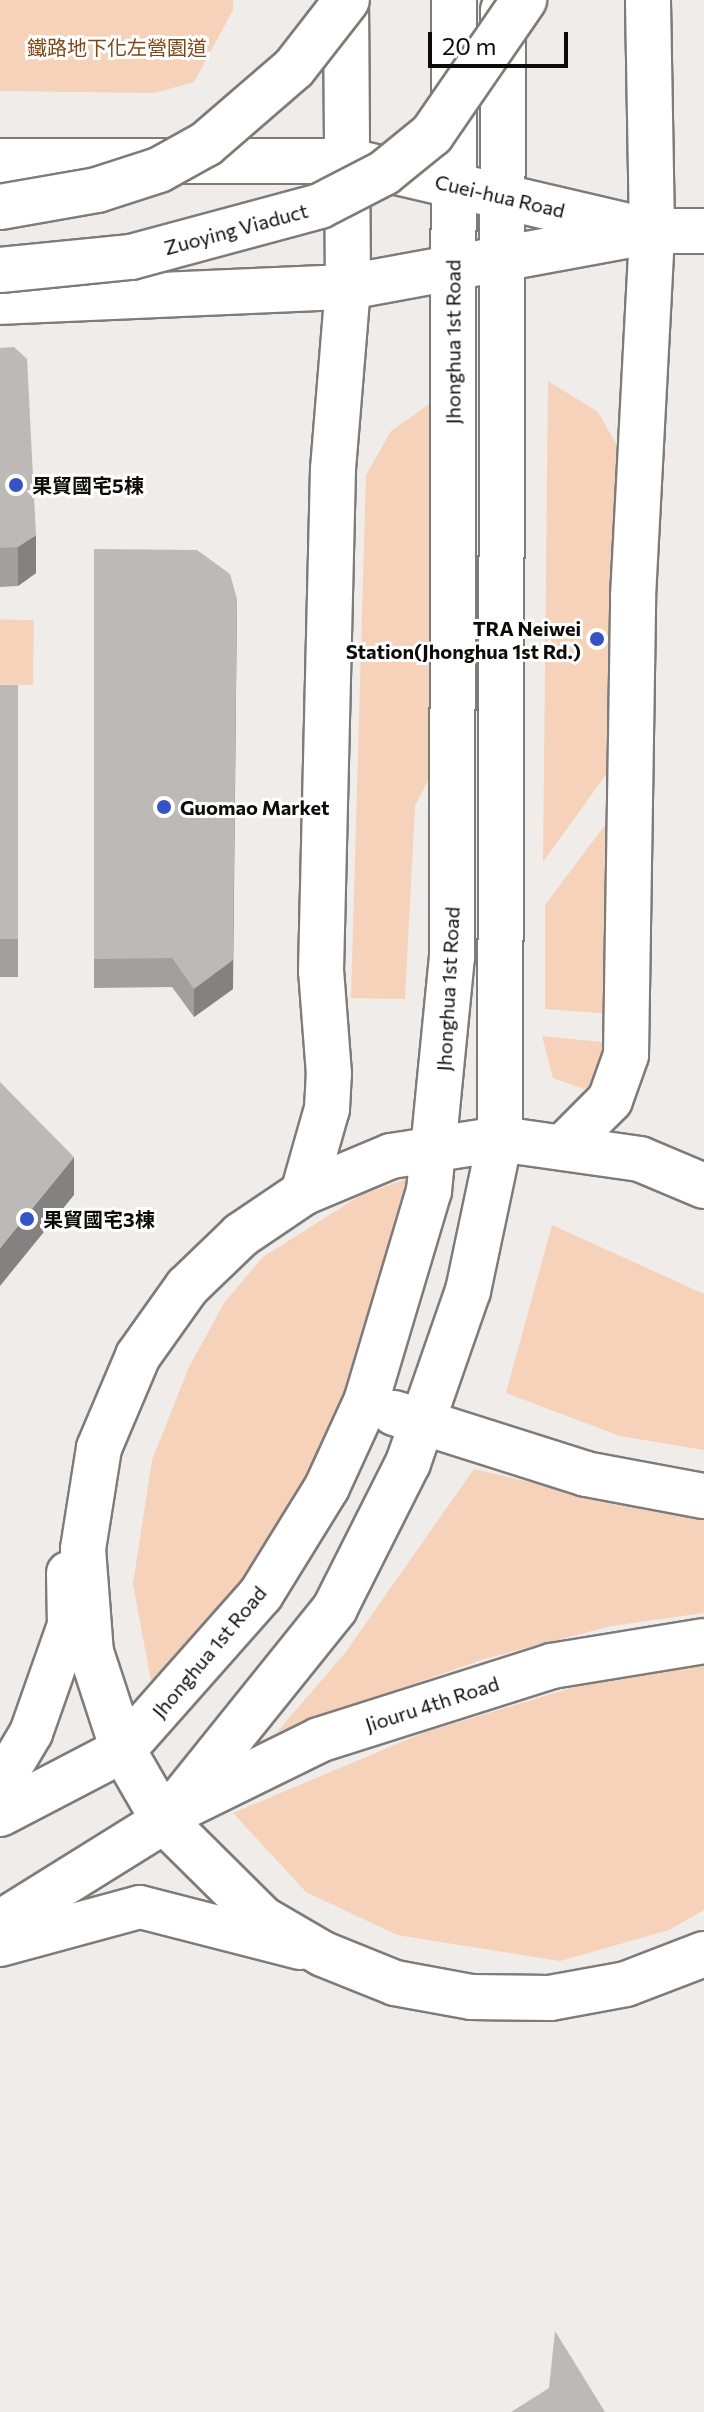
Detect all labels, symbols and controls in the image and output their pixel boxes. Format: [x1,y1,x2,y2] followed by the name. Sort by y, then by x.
[432,16,572,66] scale bar
[442,31,496,60] text: 20 m
[27,35,207,59] park label: 鐵路地下化左營園道
[433,169,567,223] street label: Cuei-hua Road
[161,198,311,260] street label: Zuoying Viaduct
[441,260,465,424] street label: Jhonghua 1st Road
[32,473,144,497] place label: 果貿國宅5棟
[7,476,25,494] marker: 果貿國宅5棟
[346,616,581,663] place label: TRA Neiwei Station(Jhonghua 1st Rd.)
[588,630,606,648] marker: TRA Neiwei Station(Jhonghua 1st Rd.)
[180,795,329,819] place label: Guomao Market
[155,798,173,816] marker: Guomao Market
[432,906,464,1072] street label: Jhonghua 1st Road
[43,1207,155,1231] place label: 果貿國宅3棟
[18,1210,36,1228] marker: 果貿國宅3棟
[147,1581,271,1723] street label: Jhonghua 1st Road
[362,1671,502,1737] street label: Jiouru 4th Road

